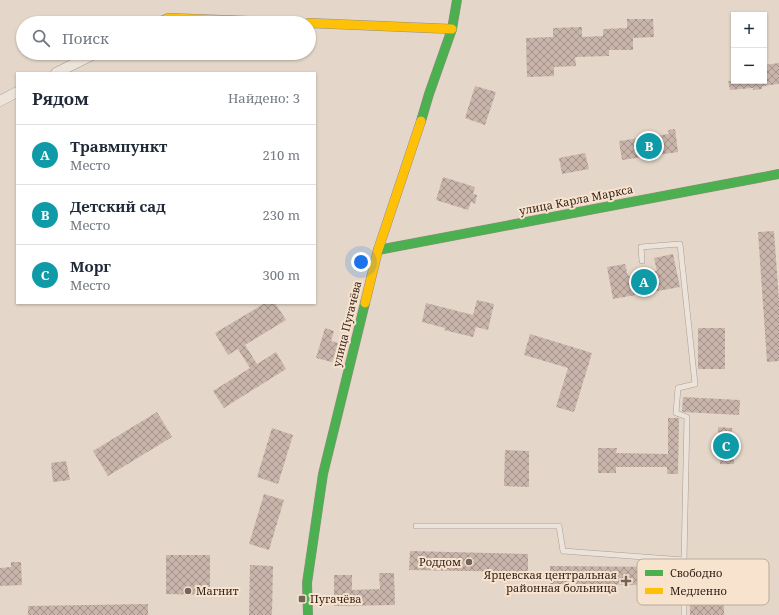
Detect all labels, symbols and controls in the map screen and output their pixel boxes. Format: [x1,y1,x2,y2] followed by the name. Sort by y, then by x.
[731,12,767,84] map controls
[731,12,767,48] button: +
[16,16,316,60] search box
[30,27,52,49] icon: search
[62,28,109,48] text: Поиск
[731,48,767,84] button: −
[32,87,89,110] text: Рядом
[228,89,300,107] text: Найдено: 3
[636,131,662,161] pin: B
[70,136,167,156] text: Травмпункт
[40,146,50,164] text: A
[263,146,300,164] text: 210 m
[70,156,110,174] text: Место
[518,181,634,218] street label: улица Карла Маркса
[70,196,166,216] text: Детский сад
[41,206,49,224] text: B
[263,206,300,224] text: 230 m
[70,216,110,234] text: Место
[351,252,371,272] your location
[70,256,111,276] text: Морг
[41,266,49,284] text: C
[263,266,300,284] text: 300 m
[631,267,657,297] pin: A
[70,276,110,294] text: Место
[329,279,364,369] street label: улица Пугачёва
[713,431,739,461] pin: C
[419,554,461,569] place label: Роддом
[464,557,474,567] marker: Роддом
[637,559,769,605] legend
[670,565,722,580] text: Свободно
[483,567,617,595] place label: Ярцевская центральная районная больница
[620,575,632,587] marker: Ярцевская центральная районная больница
[196,583,239,598] place label: Магнит
[670,583,727,598] text: Медленно
[183,586,193,596] marker: Магнит
[310,591,362,606] place label: Пугачёва
[297,594,307,604] marker: Пугачёва

